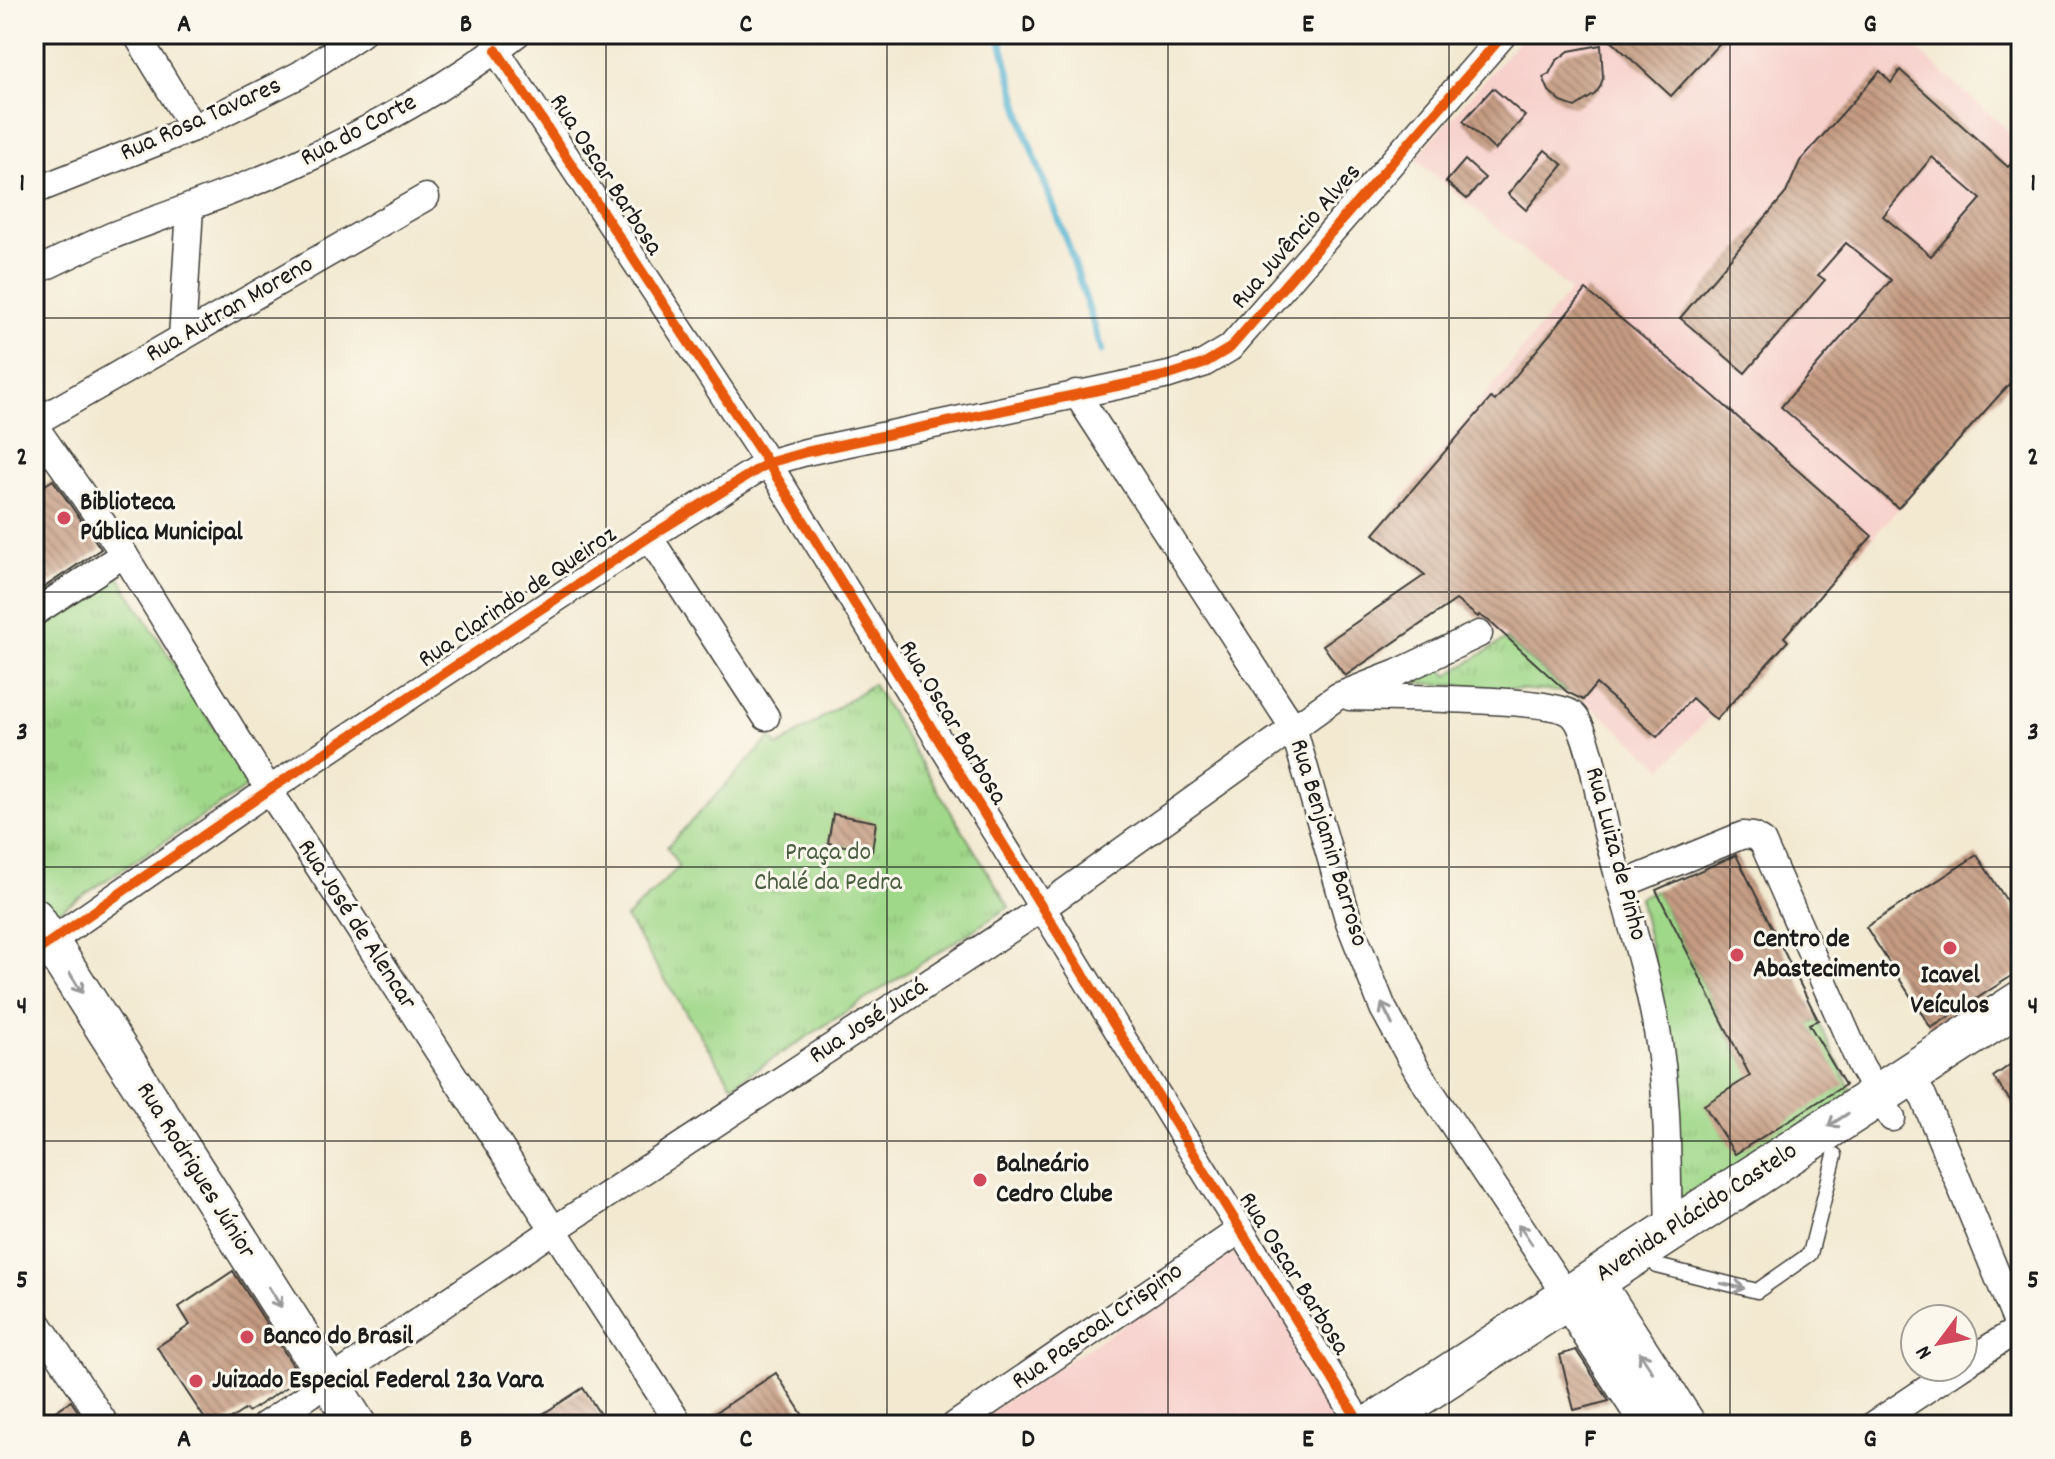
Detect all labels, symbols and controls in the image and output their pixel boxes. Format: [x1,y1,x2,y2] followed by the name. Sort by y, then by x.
[177,7,191,44] text: A
[460,7,472,44] text: B
[740,7,753,44] text: C
[1021,7,1035,44] text: D
[1302,7,1314,44] text: E
[1584,7,1596,44] text: F
[1863,7,1877,44] text: G
[114,68,288,172] street label: Rua Rosa Tavares
[294,85,424,177] street label: Rua do Corte
[539,87,672,264] street label: Rua Oscar Barbosa
[1223,156,1371,318] street label: Rua Juvêncio Alves
[19,166,25,203] text: 1
[2030,166,2036,203] text: 1
[139,247,321,373] street label: Rua Autran Moreno
[16,440,28,477] text: 2
[2027,440,2039,477] text: 2
[80,485,243,552] place label: Biblioteca Pública Municipal
[55,509,73,527] marker: Biblioteca Pública Municipal
[411,518,625,678] street label: Rua Clarindo de Queiroz
[888,634,1016,813] street label: Rua Oscar Barbosa
[16,715,28,752] text: 3
[2027,715,2039,752] text: 3
[1279,735,1377,951] street label: Rua Benjamin Barroso
[1574,763,1656,945] street label: Rua Luiza de Pinho
[287,832,425,1018] street label: Rua José de Alencar
[754,835,903,902] park label: Praça do Chalé da Pedra
[1753,922,1901,989] place label: Centro de Abastecimento
[1941,939,1959,957] marker: Icavel Veículos
[1728,946,1746,964] marker: Centro de Abastecimento
[1910,958,1990,1025] place label: Icavel Veículos
[802,970,936,1074] street label: Rua José Jucá
[69,971,85,994] one-way arrow
[17,989,27,1026] text: 4
[2028,989,2038,1026] text: 4
[1379,1002,1394,1026] one-way arrow
[126,1075,265,1267] street label: Rua Rodrigues Júnior
[1827,1112,1850,1128] one-way arrow
[1589,1134,1805,1292] street label: Avenida Plácido Castelo
[996,1147,1113,1214] place label: Balneário Cedro Clube
[971,1171,989,1189] marker: Balneário Cedro Clube
[1228,1185,1358,1363] street label: Rua Oscar Barbosa
[1517,1223,1534,1245] one-way arrow
[1005,1254,1191,1400] street label: Rua Pascoal Crispino
[16,1263,28,1300] text: 5
[2027,1263,2039,1300] text: 5
[1720,1279,1745,1294] one-way arrow
[268,1285,284,1308] one-way arrow
[1899,1303,1979,1383] north arrow
[263,1319,414,1356] place label: Banco do Brasil
[238,1328,256,1346] marker: Banco do Brasil
[1909,1339,1941,1365] text: N
[1638,1351,1655,1373] one-way arrow
[212,1363,544,1400] place label: Juizado Especial Federal 23a Vara
[187,1372,205,1390] marker: Juizado Especial Federal 23a Vara
[177,1422,191,1459] text: A
[460,1422,472,1459] text: B
[740,1422,753,1459] text: C
[1021,1422,1035,1459] text: D
[1302,1422,1314,1459] text: E
[1584,1422,1596,1459] text: F
[1863,1422,1877,1459] text: G

